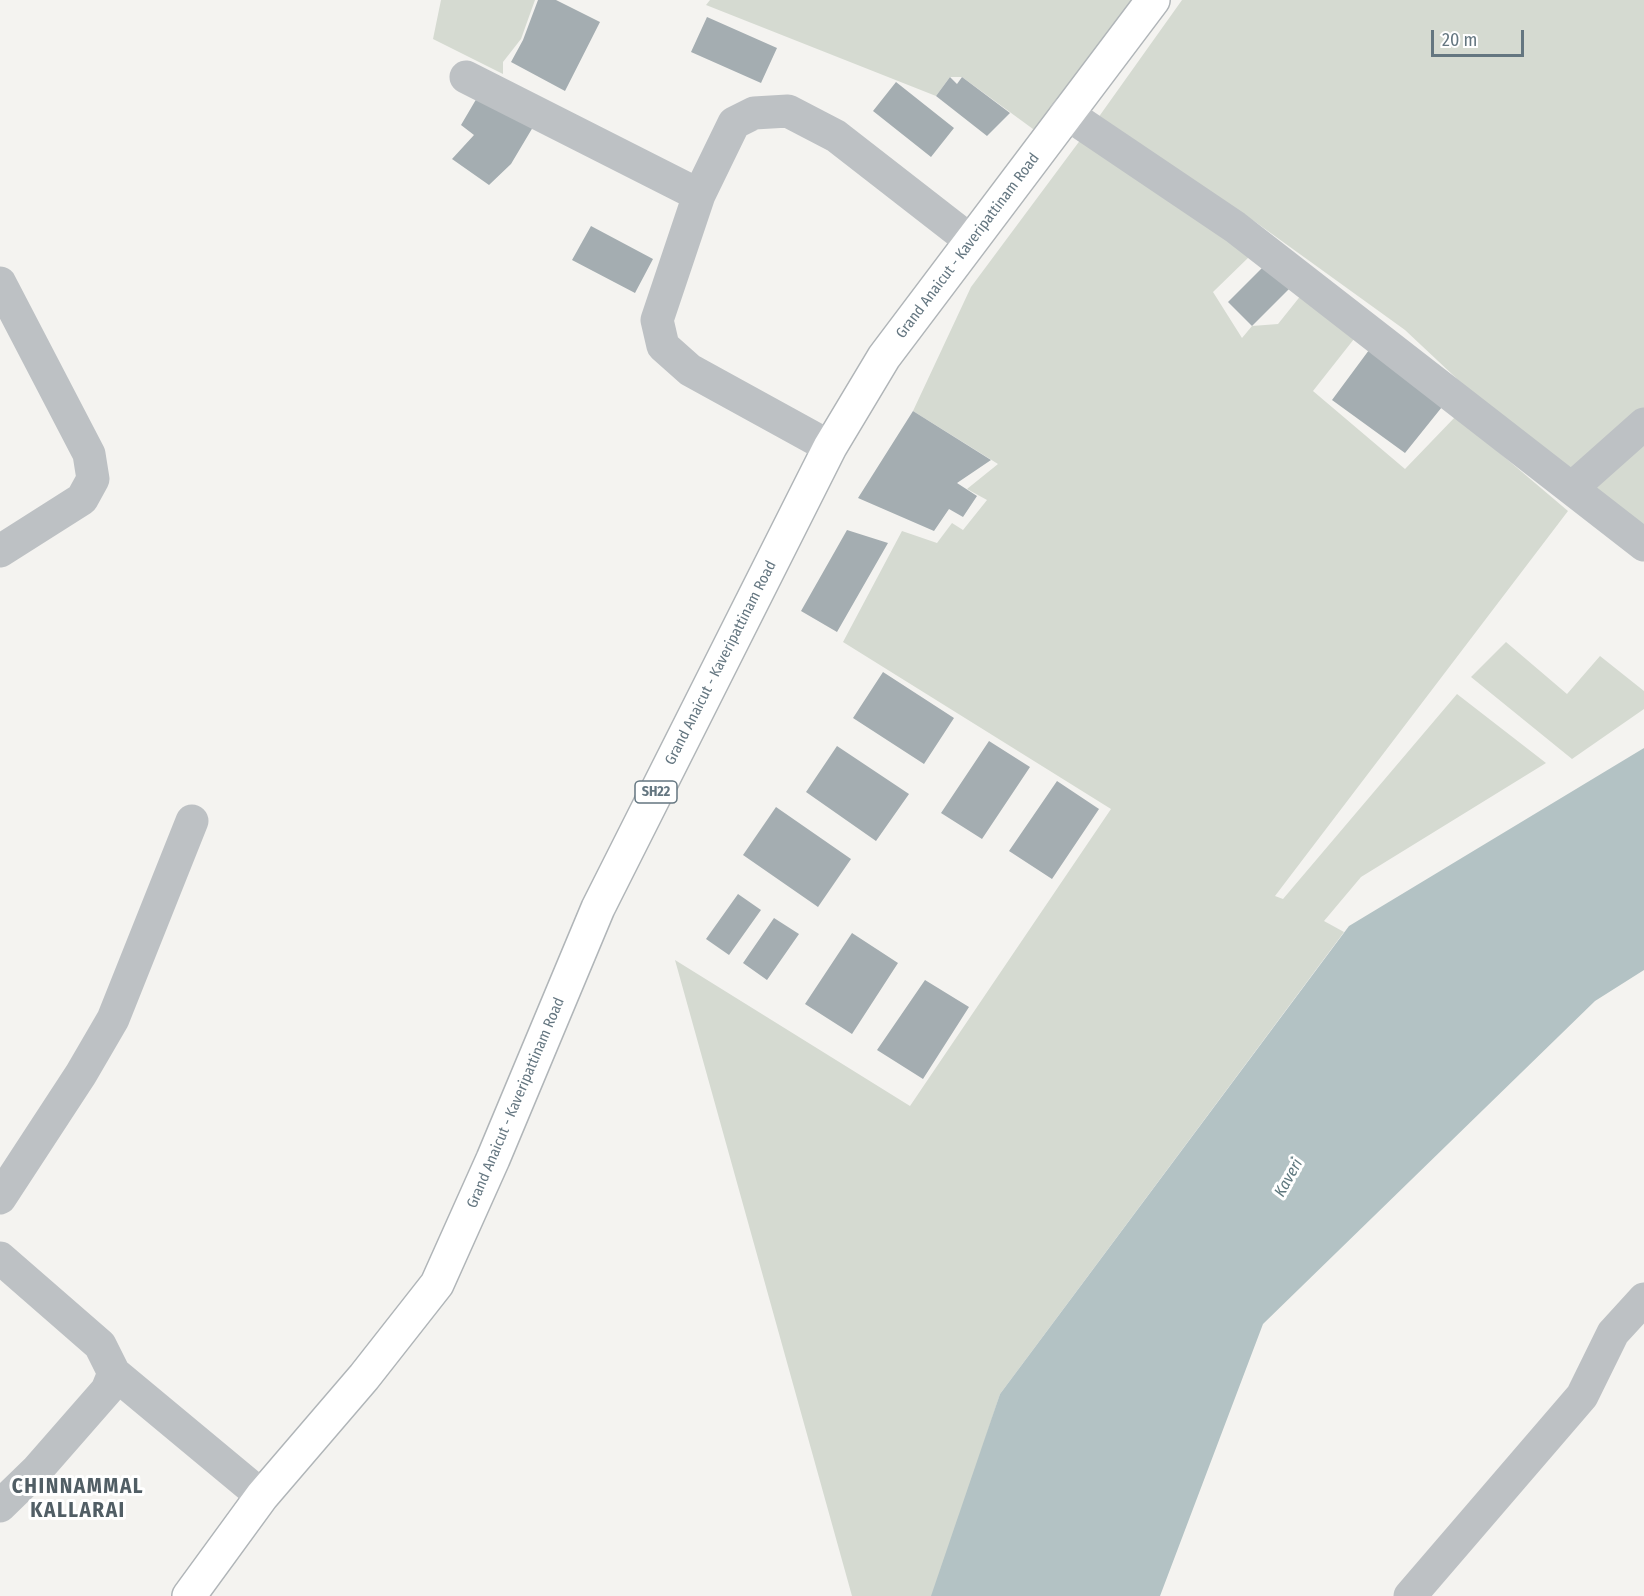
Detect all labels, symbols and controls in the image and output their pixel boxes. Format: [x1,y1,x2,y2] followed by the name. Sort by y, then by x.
[1434,18,1527,56] scale bar
[1442,29,1477,51] text: 20 m
[893,150,1043,342] street label: Grand Anaicut - Kaveripattinam Road
[661,558,781,768] street label: Grand Anaicut - Kaveripattinam Road
[635,781,677,803] road number: SH22
[463,995,569,1211] street label: Grand Anaicut - Kaveripattinam Road
[1271,1156,1307,1200] water label: Kaveri
[12,1474,144,1524] district label: CHINNAMMAL KALLARAI

